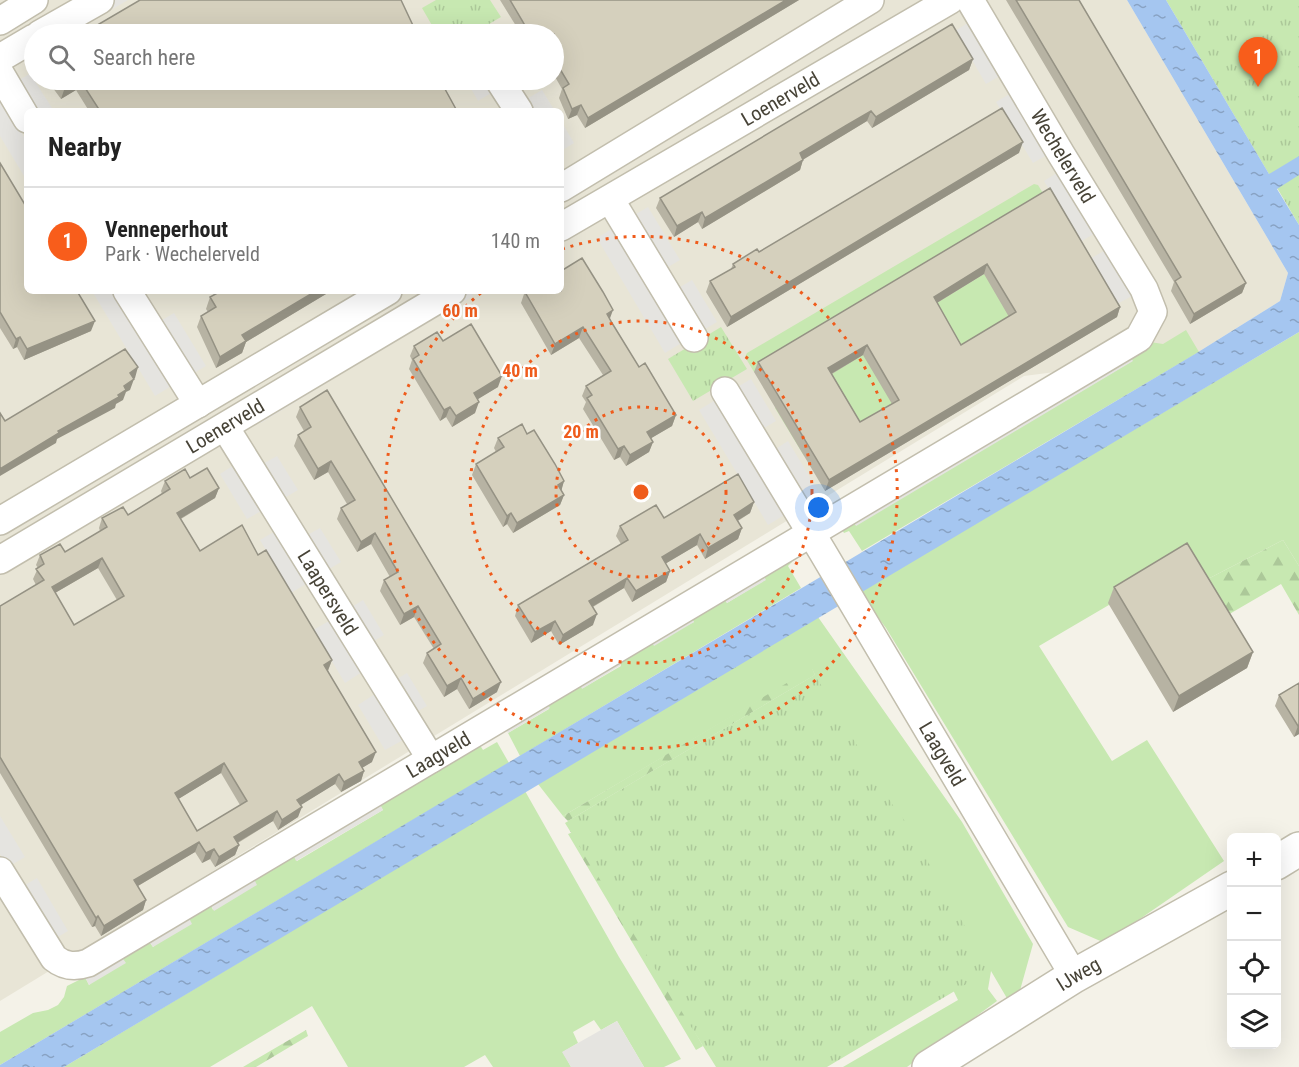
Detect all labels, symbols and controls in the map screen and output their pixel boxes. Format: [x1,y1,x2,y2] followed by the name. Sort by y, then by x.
[24,24,564,90] search box
[1238,38,1278,87] pin: 1
[45,41,78,74] icon: search
[93,45,195,70] text: Search here
[737,67,824,131] street label: Loenerveld
[1026,105,1100,207] street label: Wechelerveld
[48,132,122,162] text: Nearby
[105,217,228,242] text: Venneperhout
[62,229,73,253] text: 1
[491,229,540,253] text: 140 m
[105,242,260,266] text: Park · Wechelerveld
[442,300,478,321] text: 60 m
[502,360,538,381] text: 40 m
[182,394,268,458] street label: Loenerveld
[563,421,599,442] text: 20 m
[631,482,651,502] centre of rings
[804,493,833,522] your location
[292,546,363,640] street label: Laapersveld
[914,717,971,791] street label: Laagveld
[402,726,475,783] street label: Laagveld
[1227,833,1281,1049] map controls
[1227,833,1281,887] button: +
[1227,887,1281,941] button: −
[1227,941,1281,995] button: locate
[1052,952,1105,996] street label: IJweg
[1227,995,1281,1049] button: layers

